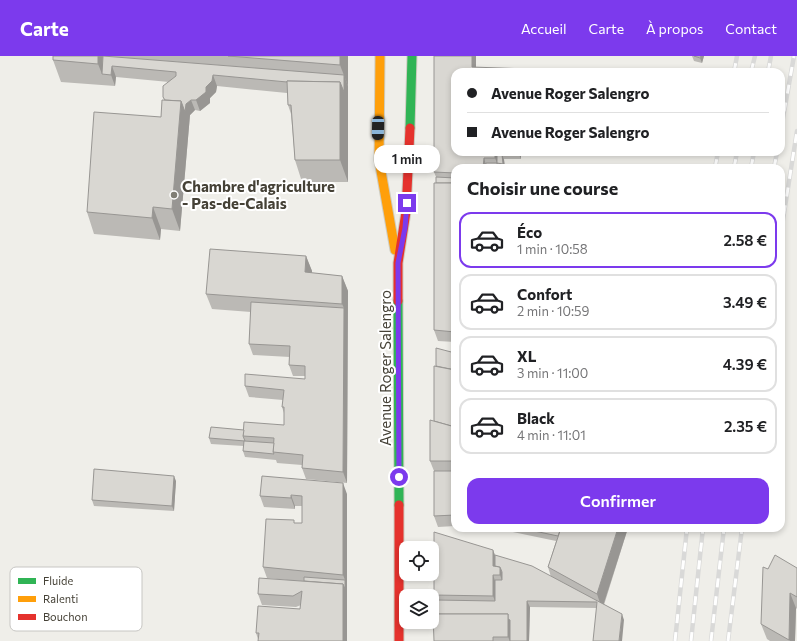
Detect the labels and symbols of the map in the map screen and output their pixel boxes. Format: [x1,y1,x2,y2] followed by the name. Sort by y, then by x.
[372,116,384,140] car
[374,145,440,173] callout: 1 min
[182,177,335,212] place label: Chambre d'agriculture - Pas-de-Calais
[169,190,179,200] marker: Chambre d'agriculture - Pas-de-Calais
[398,194,416,212] route end
[376,290,394,446] street label: Avenue Roger Salengro
[390,468,408,486] route start
[10,567,142,631] legend
[43,574,73,587] text: Fluide
[43,592,79,605] text: Ralenti
[43,610,87,623] text: Bouchon

